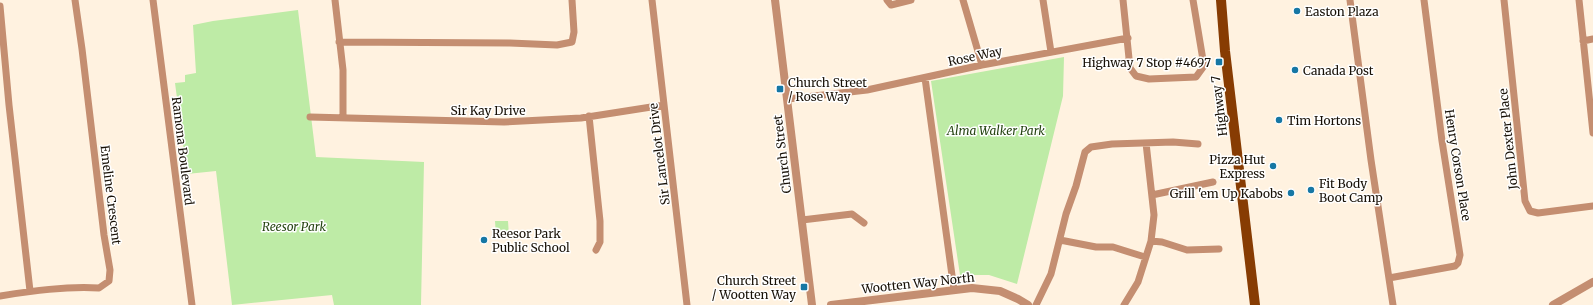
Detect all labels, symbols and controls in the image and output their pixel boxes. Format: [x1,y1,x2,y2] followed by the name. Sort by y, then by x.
[1305,4,1379,19] place label: Easton Plaza
[1292,6,1302,16] marker: Easton Plaza
[947,43,1003,69] street label: Rose Way
[1082,55,1211,70] place label: Highway 7 Stop #4697
[1214,57,1224,67] marker: Highway 7 Stop #4697
[1303,63,1374,78] place label: Canada Post
[1290,65,1300,75] marker: Canada Post
[788,75,867,104] place label: Church Street / Rose Way
[1208,75,1230,137] street label: Highway 7
[775,84,785,94] marker: Church Street / Rose Way
[1495,88,1521,191] street label: John Dexter Place
[169,96,197,206] street label: Ramona Boulevard
[645,102,673,206] street label: Sir Lancelot Drive
[451,103,525,118] street label: Sir Kay Drive
[1442,108,1474,222] street label: Henry Corson Place
[1287,113,1361,128] place label: Tim Hortons
[770,114,794,194] street label: Church Street
[1274,115,1284,125] marker: Tim Hortons
[946,123,1045,138] park label: Alma Walker Park
[97,144,125,246] street label: Emeline Crescent
[1209,152,1265,181] place label: Pizza Hut Express
[1268,161,1278,171] marker: Pizza Hut Express
[1319,176,1383,205] place label: Fit Body Boot Camp
[1306,185,1316,195] marker: Fit Body Boot Camp
[1170,186,1283,201] place label: Grill 'em Up Kabobs
[1286,188,1296,198] marker: Grill 'em Up Kabobs
[262,219,326,234] park label: Reesor Park
[492,226,570,255] place label: Reesor Park Public School
[479,235,489,245] marker: Reesor Park Public School
[860,270,975,297] street label: Wootten Way North
[712,273,796,302] place label: Church Street / Wootten Way
[799,282,809,292] marker: Church Street / Wootten Way

